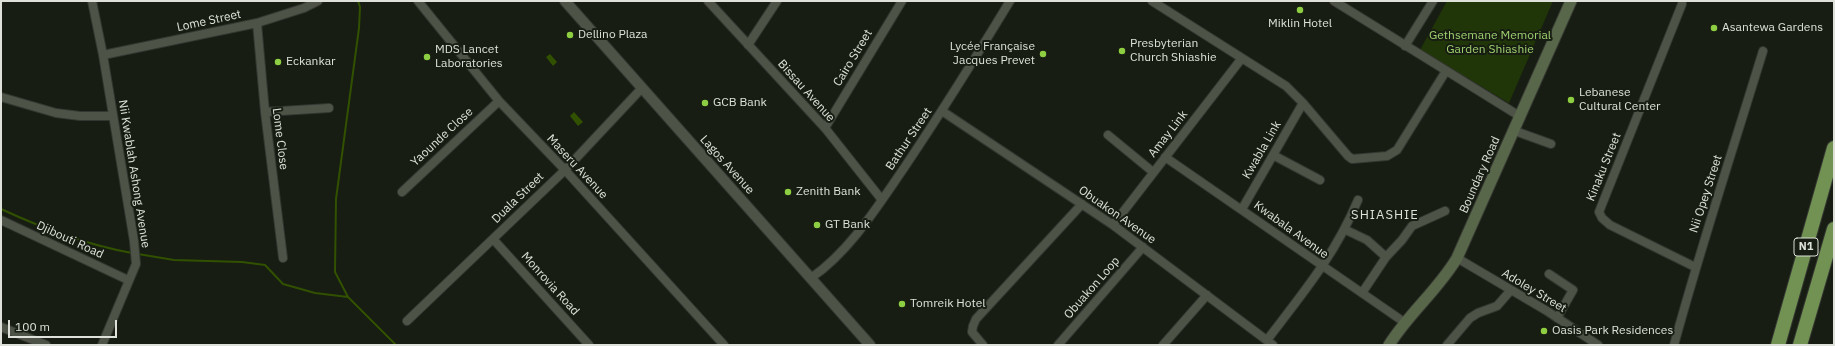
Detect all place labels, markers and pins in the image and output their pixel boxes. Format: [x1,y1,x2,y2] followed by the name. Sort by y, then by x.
[1295,5,1305,15] marker: Miklin Hotel
[1268,17,1332,31] place label: Miklin Hotel
[1722,21,1823,35] place label: Asantewa Gardens
[1709,23,1719,33] marker: Asantewa Gardens
[578,28,647,42] place label: Dellino Plaza
[565,30,575,40] marker: Dellino Plaza
[1130,37,1217,65] place label: Presbyterian Church Shiashie
[950,40,1035,68] place label: Lycée Française Jacques Prevet
[435,43,503,71] place label: MDS Lancet Laboratories
[1117,46,1127,56] marker: Presbyterian Church Shiashie
[1038,49,1048,59] marker: Lycée Française Jacques Prevet
[422,52,432,62] marker: MDS Lancet Laboratories
[286,55,335,69] place label: Eckankar
[273,57,283,67] marker: Eckankar
[1579,86,1660,114] place label: Lebanese Cultural Center
[1566,95,1576,105] marker: Lebanese Cultural Center
[713,96,767,110] place label: GCB Bank
[700,98,710,108] marker: GCB Bank
[796,185,861,199] place label: Zenith Bank
[783,187,793,197] marker: Zenith Bank
[825,218,870,232] place label: GT Bank
[812,220,822,230] marker: GT Bank
[910,297,986,311] place label: Tomreik Hotel
[897,299,907,309] marker: Tomreik Hotel
[1552,324,1673,338] place label: Oasis Park Residences
[1539,326,1549,336] marker: Oasis Park Residences

